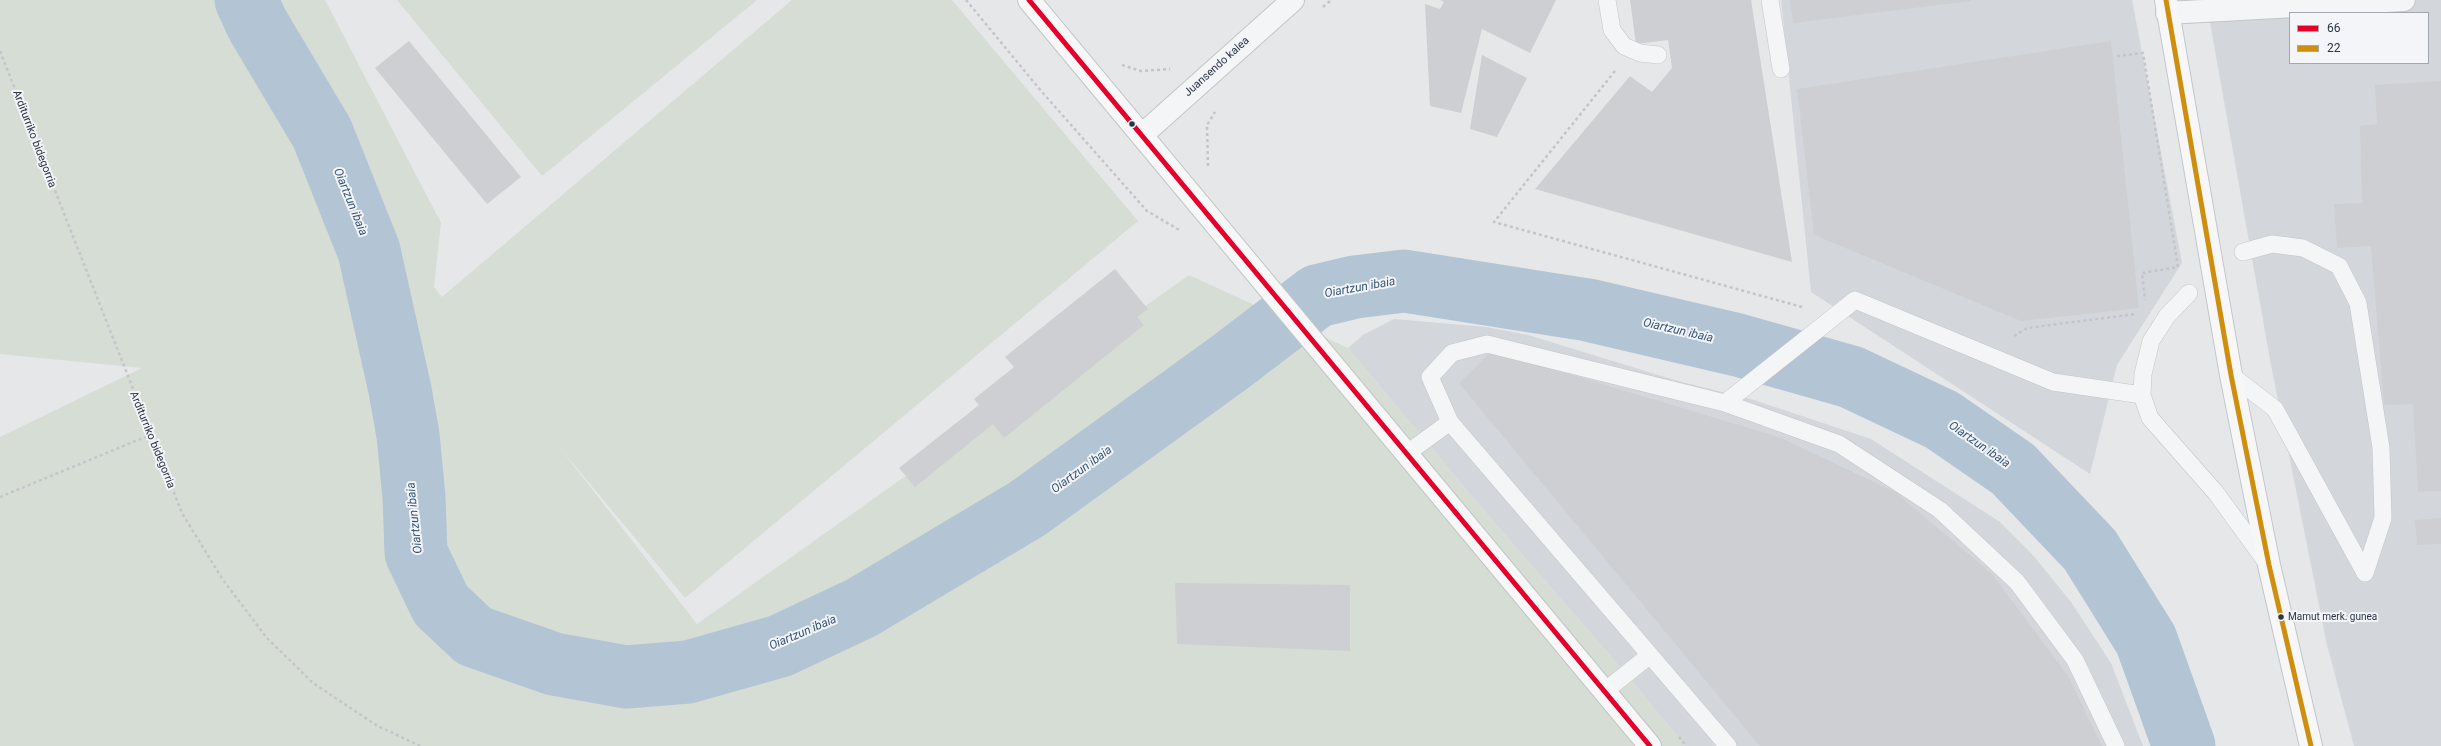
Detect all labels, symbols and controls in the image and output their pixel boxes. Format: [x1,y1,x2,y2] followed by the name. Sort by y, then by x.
[2289,12,2429,64] legend
[2327,21,2341,35] text: 66
[1182,34,1252,100] street label: Juansendo kalea
[2327,41,2341,55] text: 22
[9,88,59,190] street label: Arditurriko bidegorria
[1127,119,1137,129] unlabelled marker
[330,166,370,238] water label: Oiartzun ibaia
[1323,275,1397,301] water label: Oiartzun ibaia
[1641,316,1715,346] water label: Oiartzun ibaia
[126,390,178,490] street label: Arditurriko bidegorria
[1946,419,2012,471] water label: Oiartzun ibaia
[1049,443,1115,497] water label: Oiartzun ibaia
[404,482,426,554] water label: Oiartzun ibaia
[2288,611,2377,623] place label: Mamut merk. gunea
[767,612,839,654] water label: Oiartzun ibaia
[2276,612,2286,622] marker: Mamut merk. gunea

